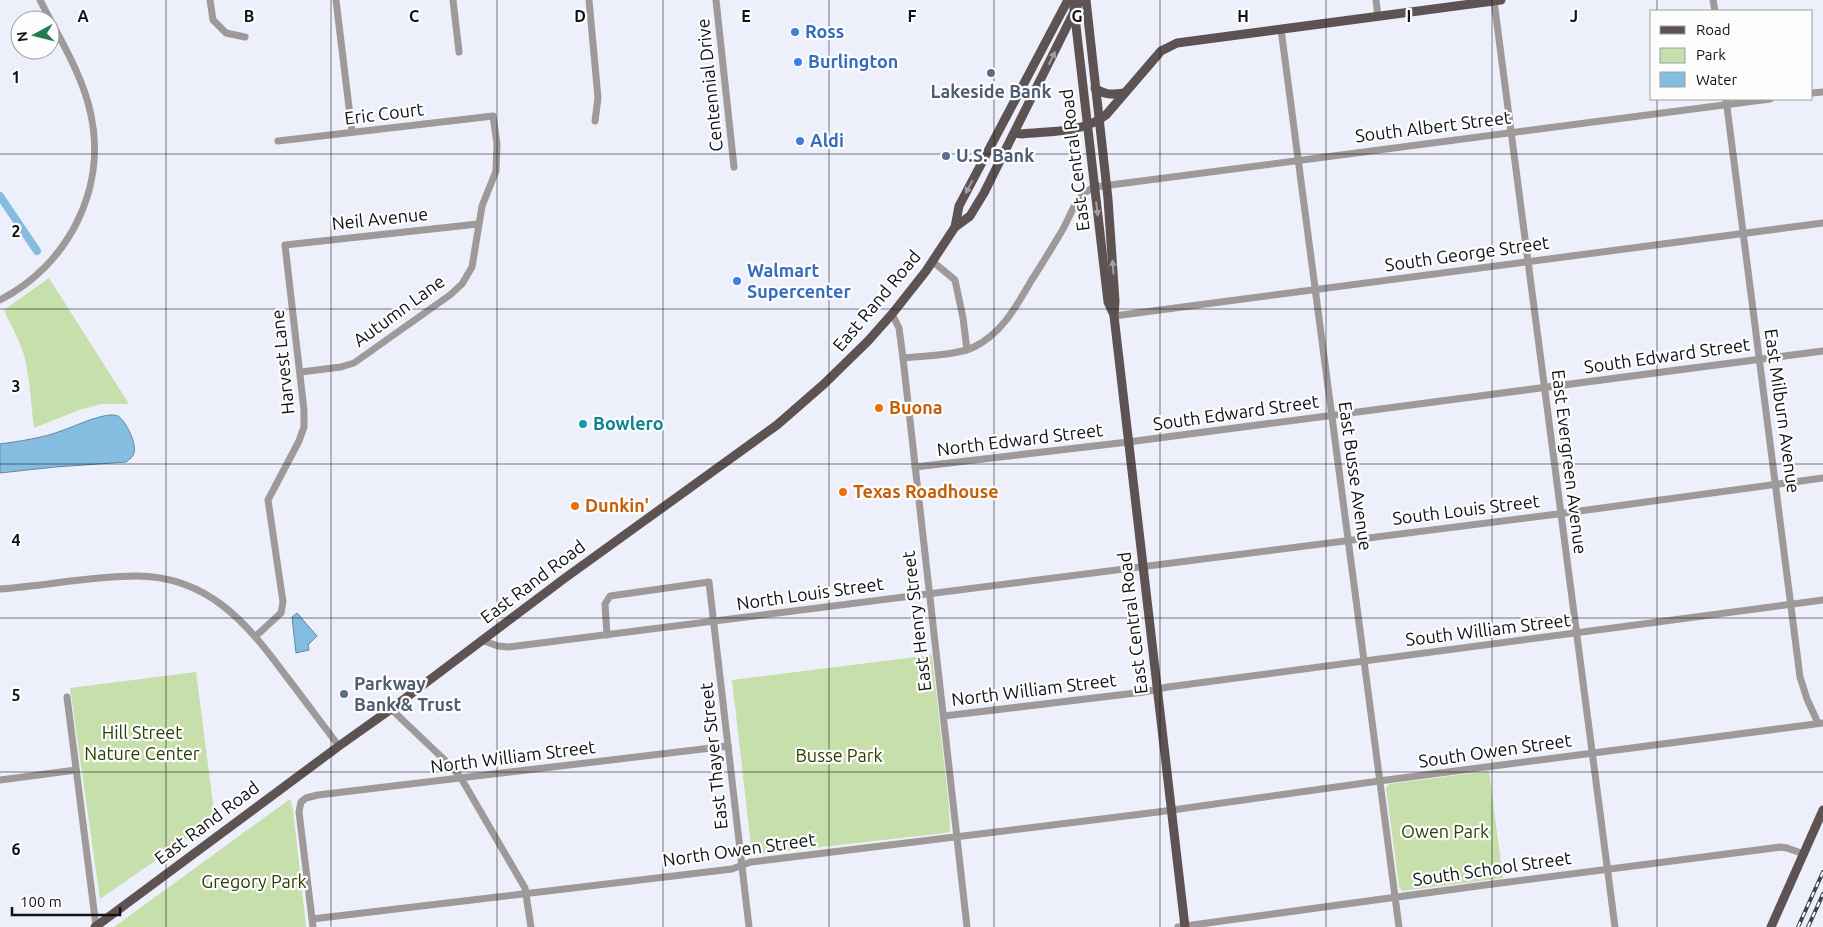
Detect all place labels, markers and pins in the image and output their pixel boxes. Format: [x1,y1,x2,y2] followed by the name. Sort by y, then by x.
[805,21,844,41] place label: Ross
[789,26,801,38] marker: Ross
[808,51,898,71] place label: Burlington
[792,56,804,68] marker: Burlington
[985,67,997,79] marker: Lakeside Bank
[931,81,1052,101] place label: Lakeside Bank
[810,130,844,150] place label: Aldi
[794,135,806,147] marker: Aldi
[956,145,1034,165] place label: U.S. Bank
[940,150,952,162] marker: U.S. Bank
[747,260,851,301] place label: Walmart Supercenter
[731,275,743,287] marker: Walmart Supercenter
[889,397,943,417] place label: Buona
[873,402,885,414] marker: Buona
[593,413,664,433] place label: Bowlero
[577,418,589,430] marker: Bowlero
[853,481,999,501] place label: Texas Roadhouse
[837,486,849,498] marker: Texas Roadhouse
[585,495,649,515] place label: Dunkin'
[569,500,581,512] marker: Dunkin'
[354,673,461,714] place label: Parkway Bank & Trust
[338,688,350,700] marker: Parkway Bank & Trust

